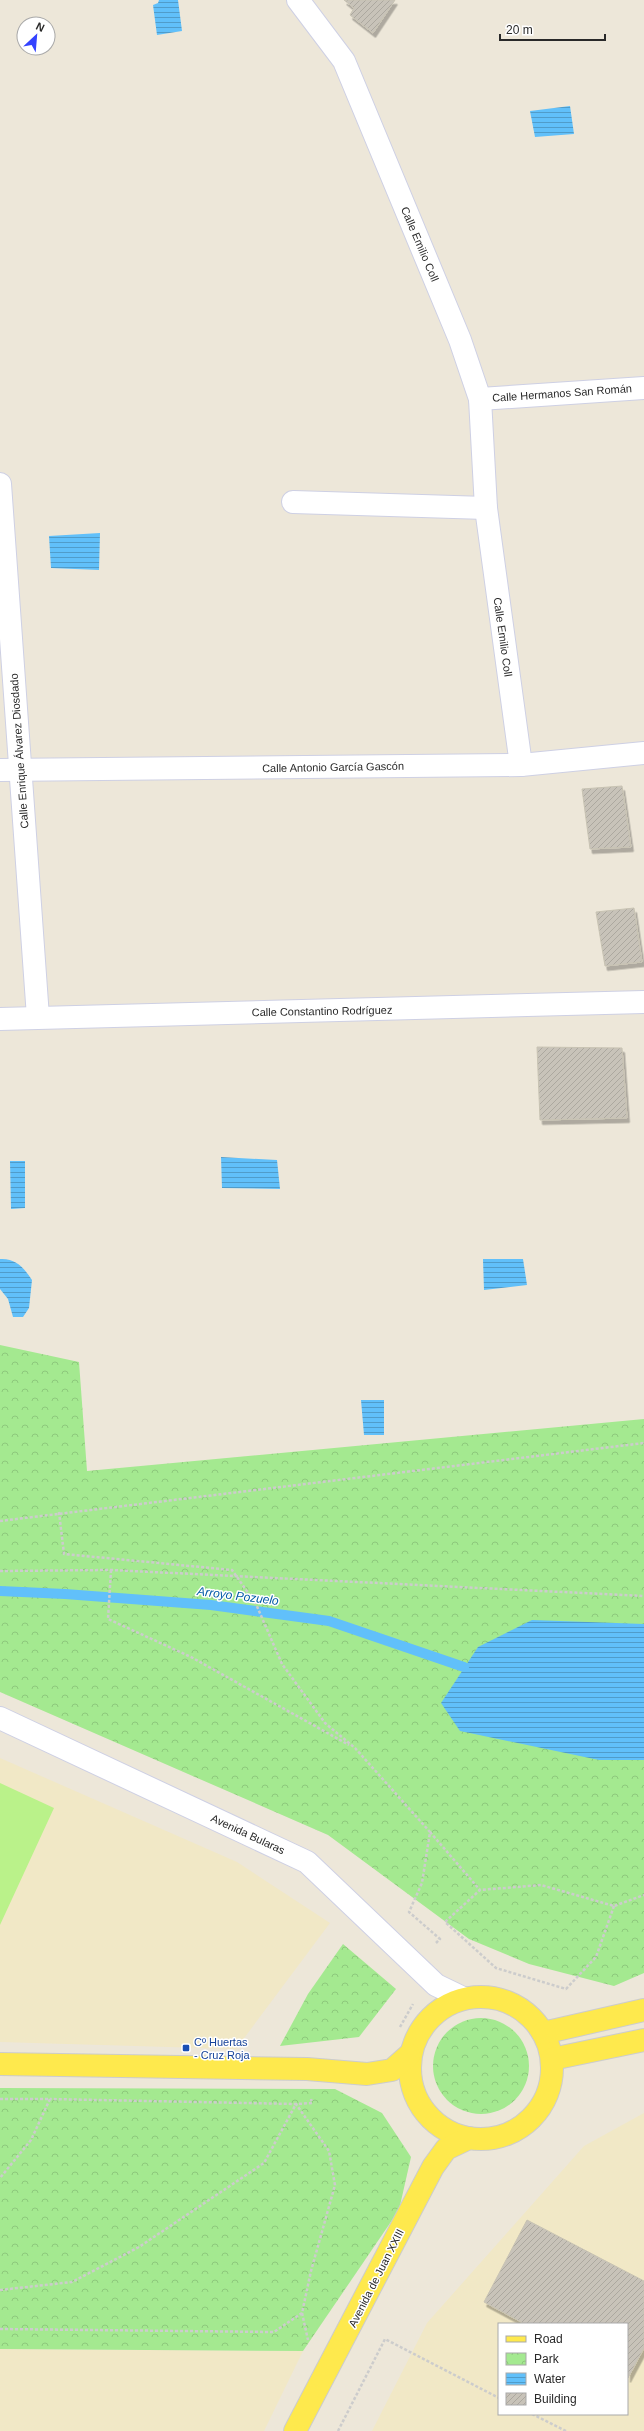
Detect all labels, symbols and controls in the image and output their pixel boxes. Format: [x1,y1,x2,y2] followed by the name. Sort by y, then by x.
[16,16,56,56] north arrow
[500,16,605,42] scale bar
[34,20,47,34] text: N
[506,23,533,37] text: 20 m
[399,205,441,283] street label: Calle Emilio Coll
[492,382,632,404] street label: Calle Hermanos San Román
[491,597,515,677] street label: Calle Emilio Coll
[8,673,30,829] street label: Calle Enrique Álvarez Diosdado
[262,760,404,774] street label: Calle Antonio García Gascón
[252,1004,392,1018] street label: Calle Constantino Rodríguez
[195,1584,280,1608] water label: Arroyo Pozuelo
[209,1812,287,1857] street label: Avenida Bularas
[194,2036,251,2061] place label: Cº Huertas - Cruz Roja
[181,2043,191,2053] marker: Cº Huertas - Cruz Roja
[346,2227,406,2329] street label: Avenida de Juan XXIII
[498,2323,628,2415] legend
[534,2332,563,2346] text: Road
[534,2352,560,2366] text: Park
[534,2372,566,2386] text: Water
[534,2392,577,2406] text: Building

